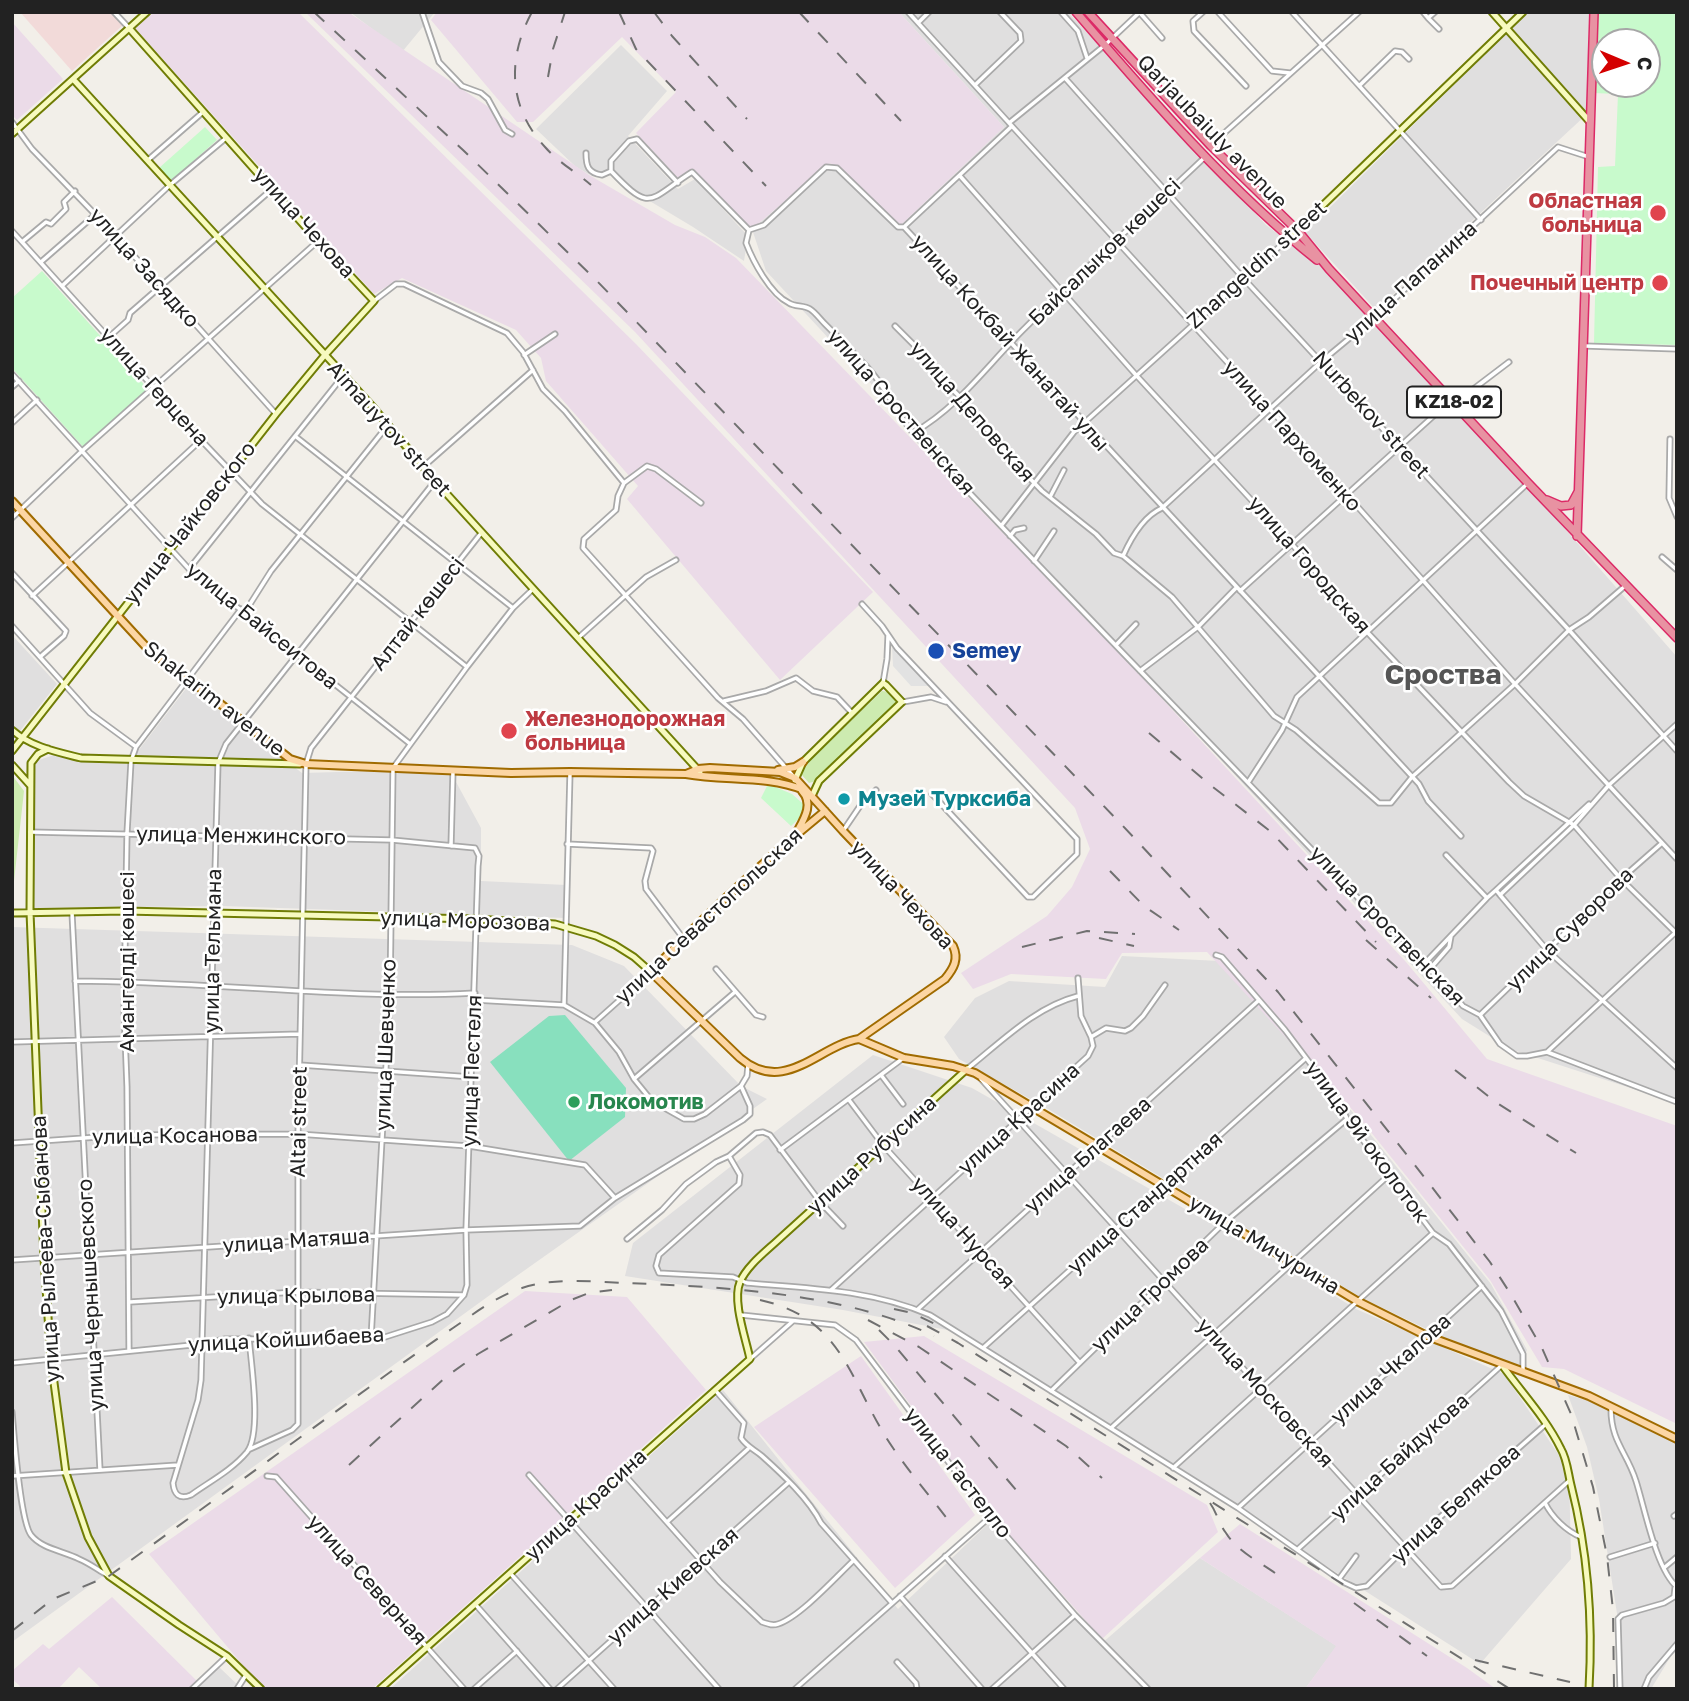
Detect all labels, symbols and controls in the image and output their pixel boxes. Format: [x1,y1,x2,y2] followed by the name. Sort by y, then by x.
[1591,28,1661,98] north arrow
[1132,50,1292,214] street label: Qarjaubaiuly avenue
[1634,57,1657,71] text: С
[248,163,360,283] street label: улица Чехова
[1024,173,1186,331] street label: Байсалықов көшесі
[1528,188,1642,238] place label: Областная больница
[1182,196,1332,334] street label: Zhangeldin street
[84,203,204,333] street label: улица Засядко
[1648,203,1668,223] marker: Областная больница
[1340,216,1482,348] street label: улица Папанина
[906,229,1114,457] street label: улица Кокбай Жанатай улы
[1470,270,1644,296] place label: Почечный центр
[1650,273,1670,293] marker: Почечный центр
[94,322,214,452] street label: улица Герцена
[822,324,980,500] street label: улица Сроственская
[904,336,1040,488] street label: улица Деповская
[1307,346,1435,484] street label: Nurbekov street
[1217,355,1367,517] street label: улица Пархоменко
[322,356,456,502] street label: Aimauytov street
[1407,386,1501,418] road number: KZ18-02
[119,437,261,609] street label: улица Чайковского
[1242,491,1376,639] street label: улица Городская
[366,552,470,676] street label: Алтай көшесі
[181,557,343,695] street label: улица Байсеитова
[138,636,290,762] street label: Shakarim avenue
[952,638,1021,664] place label: Semey
[926,641,946,661] marker: Semey
[1384,658,1502,692] district label: Сроства
[525,706,725,756] place label: Железнодорожная больница
[499,721,519,741] marker: Железнодорожная больница
[858,786,1031,812] place label: Музей Турксиба
[836,791,852,807] marker: Музей Турксиба
[136,822,346,850] street label: улица Менжинского
[610,823,808,1009] street label: улица Севастопольская
[845,835,959,955] street label: улица Чехова
[1304,841,1470,1011] street label: улица Сроственская
[1501,862,1639,996] street label: улица Суворова
[199,868,227,1034] street label: улица Тельмана
[114,871,140,1053] street label: Амангелді көшесі
[379,905,551,937] street label: улица Морозова
[370,959,402,1131] street label: улица Шевченко
[457,994,487,1148] street label: улица Пестеля
[1300,1056,1434,1228] street label: улица 9й околоток
[953,1058,1085,1180] street label: улица Красина
[285,1066,313,1178] street label: Altai street
[588,1089,704,1115] place label: Локомотив
[802,1090,942,1220] street label: улица Рубусина
[1019,1092,1157,1218] street label: улица Благаева
[566,1094,582,1110] marker: Локомотив
[26,1115,66,1383] street label: улица Рылеева-Сыбанова
[92,1122,258,1150] street label: улица Косанова
[1062,1127,1228,1279] street label: улица Стандартная
[906,1172,1020,1294] street label: улица Нурсая
[72,1178,110,1412] street label: улица Чернышевского
[1184,1190,1344,1300] street label: улица Мичурина
[222,1223,370,1259] street label: улица Матяша
[1086,1233,1214,1357] street label: улица Громова
[217,1282,375,1310] street label: улица Крылова
[1326,1308,1456,1430] street label: улица Чкалова
[1191,1313,1339,1473] street label: улица Московская
[187,1322,385,1358] street label: улица Койшибаева
[1326,1388,1474,1526] street label: улица Байдукова
[899,1403,1017,1543] street label: улица Гастелло
[1386,1439,1526,1569] street label: улица Белякова
[520,1444,652,1566] street label: улица Красина
[302,1510,432,1650] street label: улица Северная
[602,1522,744,1650] street label: улица Киевская

